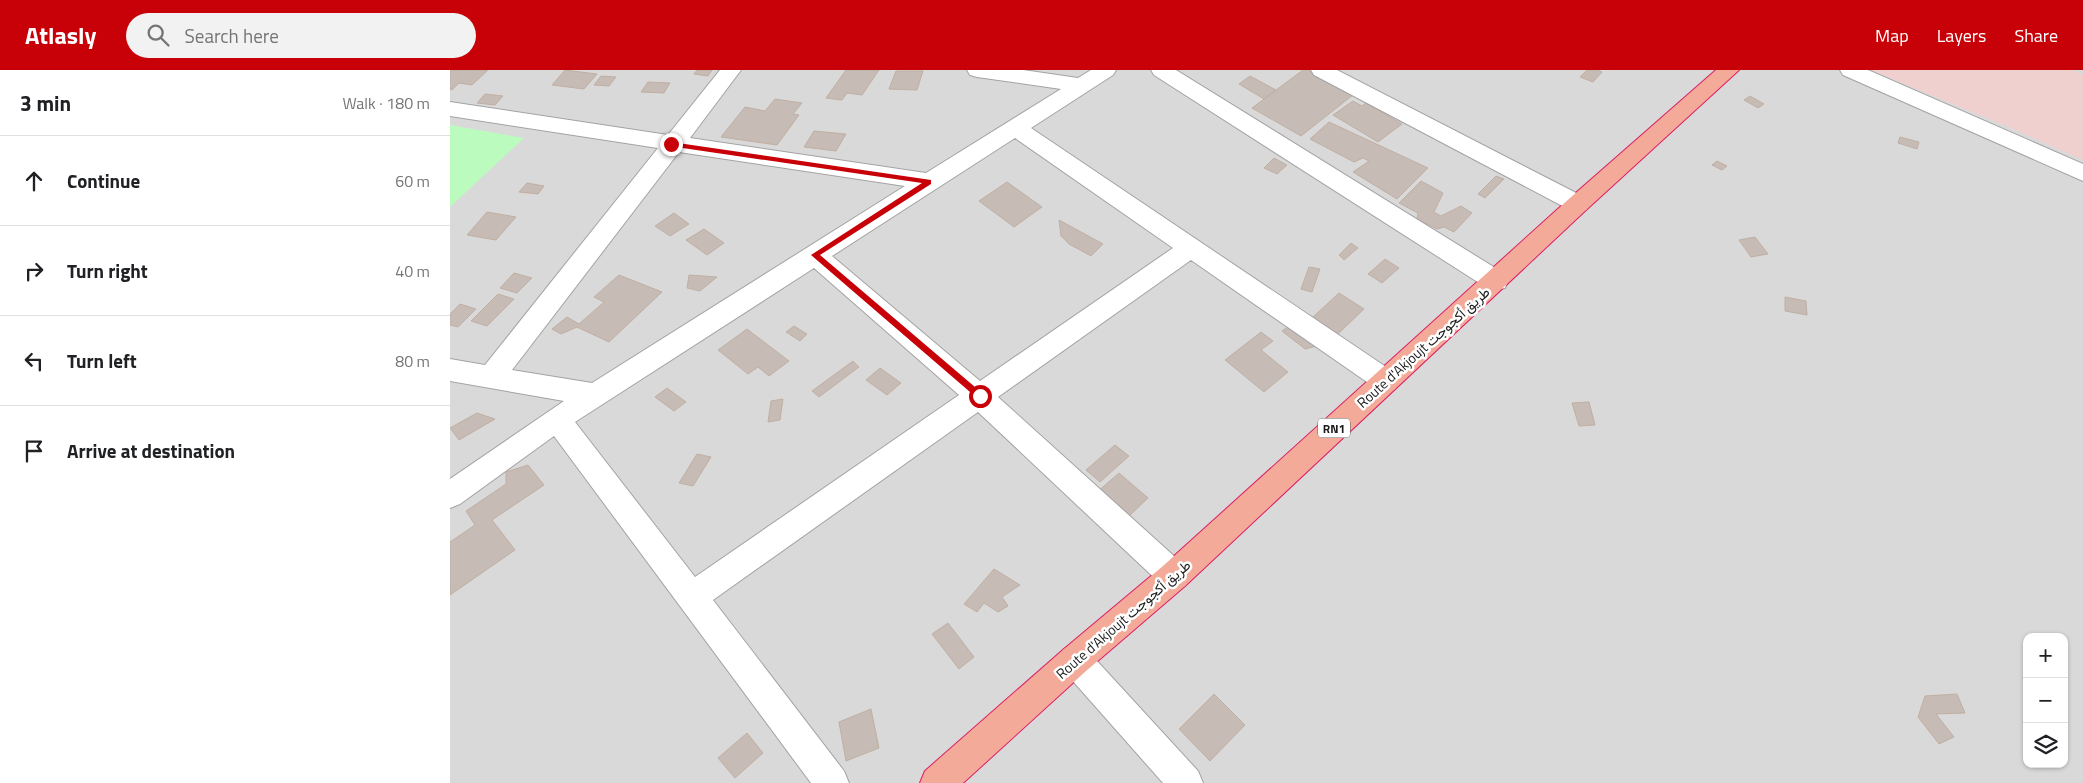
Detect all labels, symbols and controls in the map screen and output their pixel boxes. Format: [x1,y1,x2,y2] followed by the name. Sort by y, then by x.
[126,13,476,58] search box
[25,17,96,53] text: Atlasly
[144,21,172,49] icon: search
[184,21,279,50] text: Search here
[1875,22,1909,49] text: Map
[1937,22,1986,49] text: Layers
[2014,22,2058,49] text: Share
[20,87,71,119] text: 3 min
[342,91,430,115] text: Walk · 180 m
[660,133,683,156] route end
[67,166,140,195] text: Continue
[20,167,48,195] icon: ahead
[395,169,430,193] text: 60 m
[67,256,148,285] text: Turn right
[20,257,48,285] icon: right
[395,259,430,283] text: 40 m
[1352,281,1494,413] street label: Route d'Akjoujt طريق أكجوجت
[67,346,137,375] text: Turn left
[20,347,48,375] icon: left
[395,349,430,373] text: 80 m
[969,385,992,408] route start
[1318,418,1350,438] road number: RN1
[67,436,235,465] text: Arrive at destination
[20,437,48,465] icon: arrive
[1051,554,1195,684] street label: Route d'Akjoujt طريق أكجوجت
[2023,633,2068,768] map controls
[2023,633,2068,678] button: +
[2023,678,2068,723] button: −
[2023,723,2068,768] button: layers

